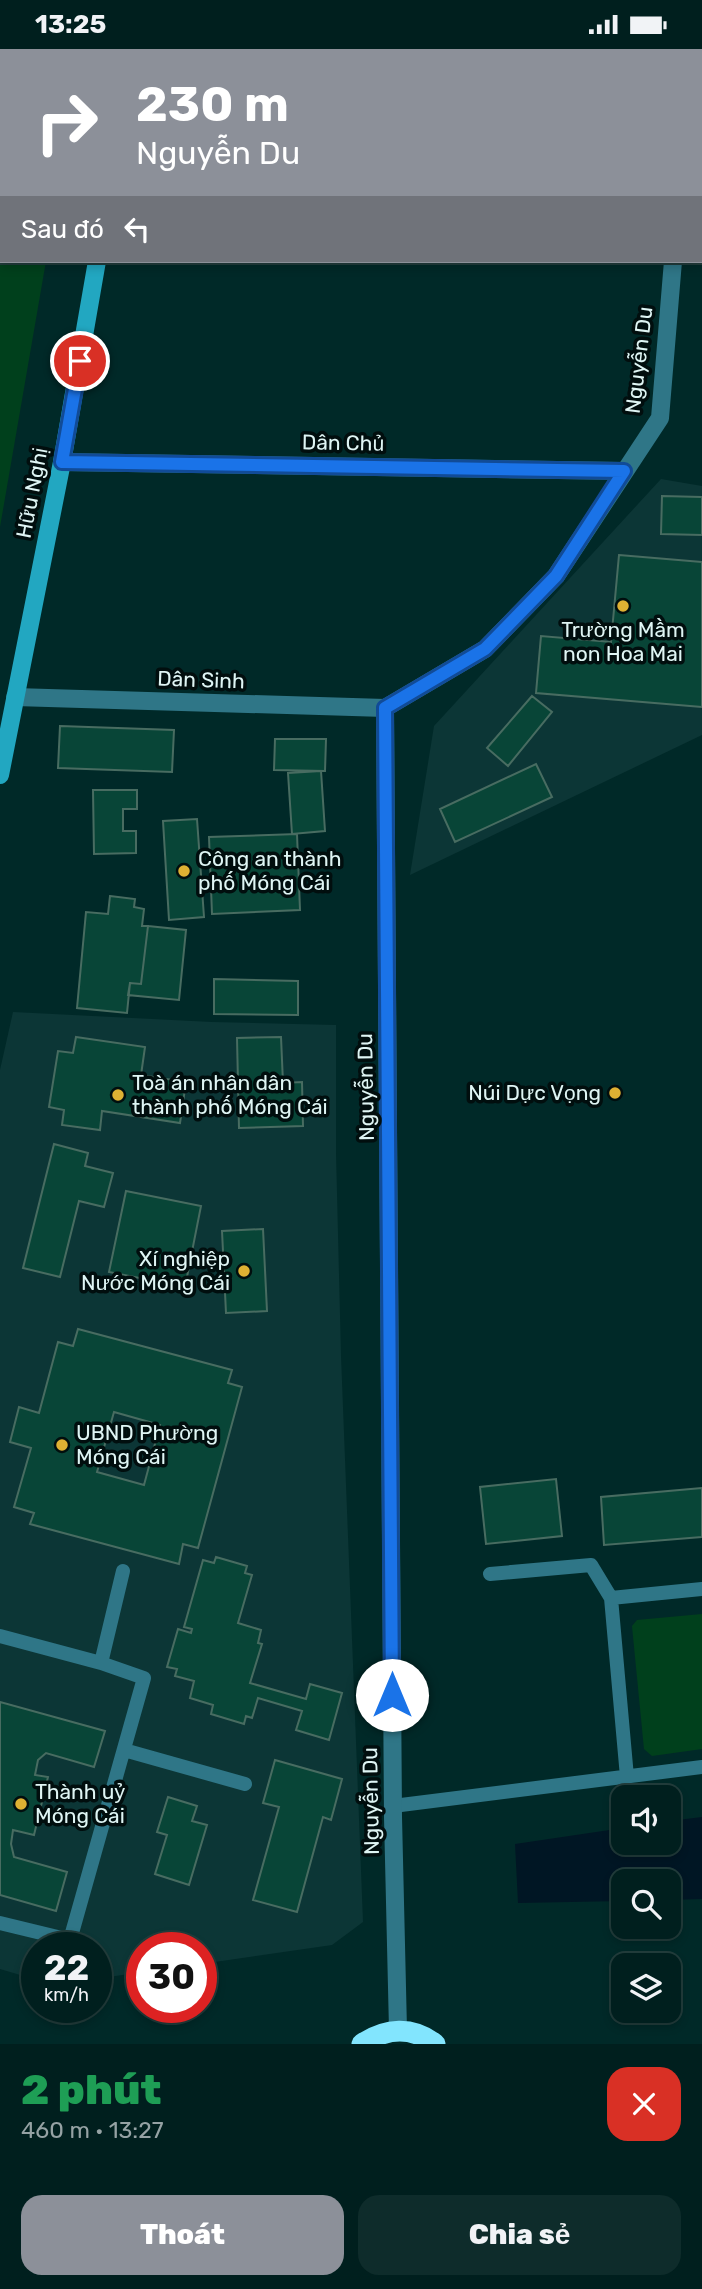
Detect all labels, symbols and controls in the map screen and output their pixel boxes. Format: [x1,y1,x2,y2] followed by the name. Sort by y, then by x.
[35,9,106,40] text: 13:25
[136,75,289,133] text: 230 m
[21,77,112,168] icon: right
[136,134,300,172] text: Nguyễn Du
[118,210,156,248] icon: left
[21,214,104,245] text: Sau đó
[620,305,657,415] street label: Nguyễn Du
[50,331,110,391] pin
[61,342,99,380] icon: arrive
[302,429,384,456] street label: Dân Chủ
[11,446,53,540] street label: Hữu Nghị
[615,598,631,614] marker: Trường Mầm non Hoa Mai
[561,617,685,666] place label: Trường Mầm non Hoa Mai
[157,665,245,694] street label: Dân Sinh
[198,846,342,895] place label: Công an thành phố Móng Cái
[176,863,192,879] marker: Công an thành phố Móng Cái
[352,1033,379,1141] street label: Nguyễn Du
[132,1070,328,1119] place label: Toà án nhân dân thành phố Móng Cái
[468,1080,601,1105] place label: Núi Dực Vọng
[607,1085,623,1101] marker: Núi Dực Vọng
[110,1087,126,1103] marker: Toà án nhân dân thành phố Móng Cái
[81,1246,230,1295] place label: Xí nghiệp Nước Móng Cái
[236,1263,252,1279] marker: Xí nghiệp Nước Móng Cái
[76,1420,218,1469] place label: UBND Phường Móng Cái
[54,1437,70,1453] marker: UBND Phường Móng Cái
[355,1658,429,1732] position arrow
[357,1747,384,1855] street label: Nguyễn Du
[35,1779,125,1828] place label: Thành uỷ Móng Cái
[611,1785,681,2023] map controls
[611,1785,681,1855] button: sound
[13,1796,29,1812] marker: Thành uỷ Móng Cái
[611,1869,681,1939] button: search
[126,1932,217,2023] speed limit sign: 30
[44,1947,89,1989] text: 22
[611,1953,681,2023] button: layers
[44,1984,89,2006] text: km/h
[21,2065,162,2115] text: 2 phút
[607,2067,681,2141] button: close
[21,2116,164,2144] text: 460 m · 13:27
[21,2195,344,2275] button: Thoát
[358,2195,681,2275] button: Chia sẻ

